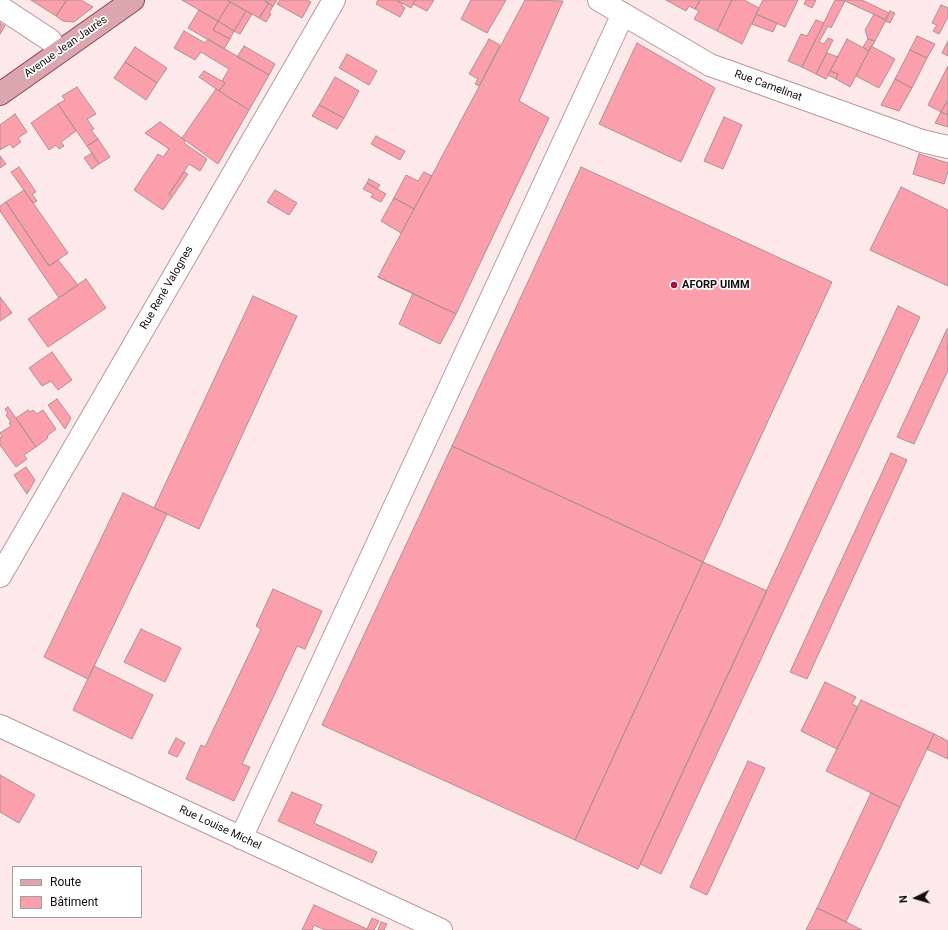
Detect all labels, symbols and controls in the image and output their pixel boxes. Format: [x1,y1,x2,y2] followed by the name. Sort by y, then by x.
[22,13,110,81] street label: Avenue Jean Jaurès
[732,68,804,104] street label: Rue Camelinat
[138,244,196,332] street label: Rue René Valognes
[682,278,750,292] place label: AFORP UIMM
[669,280,679,290] marker: AFORP UIMM
[177,803,263,853] street label: Rue Louise Michel
[12,866,142,918] legend
[50,875,81,889] text: Route
[896,878,936,918] north arrow
[50,895,98,909] text: Bâtiment
[897,895,910,904] text: N

